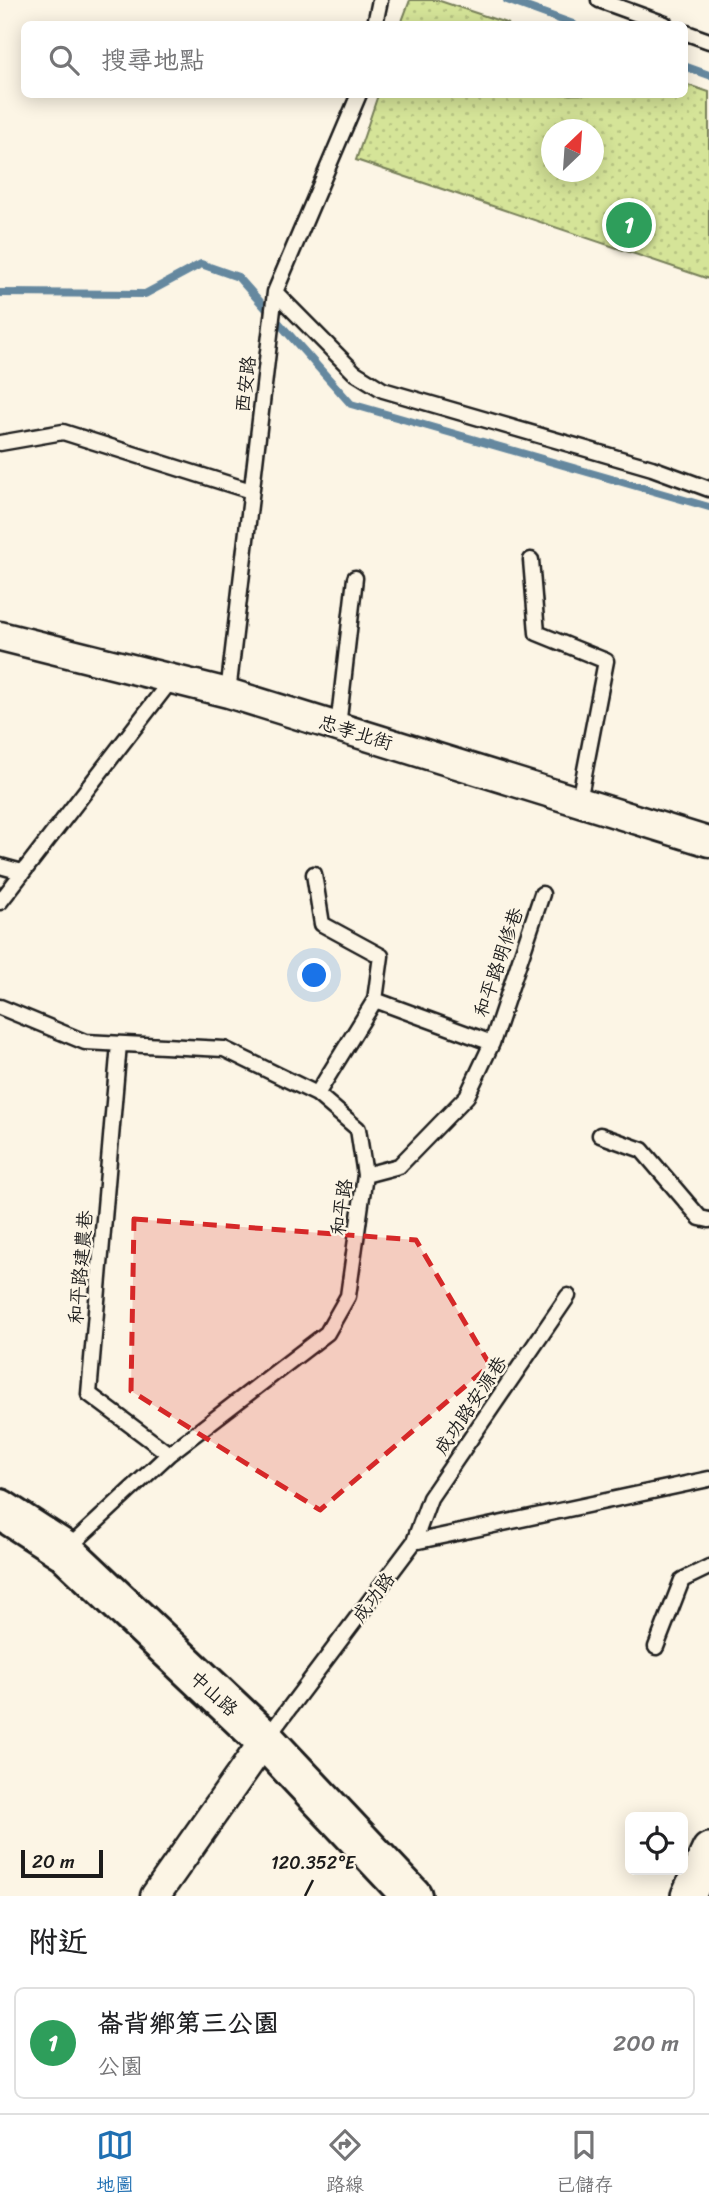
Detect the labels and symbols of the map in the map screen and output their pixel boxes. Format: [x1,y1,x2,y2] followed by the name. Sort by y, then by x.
[541,119,604,182] north arrow
[606,199,652,251] pin: 1
[226,354,265,414] street label: 西安路
[315,706,397,759] street label: 忠孝北街
[464,903,533,1021] street label: 和平路明修巷
[297,958,331,992] your location
[321,1177,362,1238] street label: 和平路
[59,1209,102,1325] street label: 和平路建農巷
[425,1349,516,1462] street label: 成功路安源巷
[343,1565,404,1630] street label: 成功路
[181,1662,246,1725] street label: 中山路
[21,1847,103,1879] scale bar
[271,1847,356,1879] text: 120.352°E

